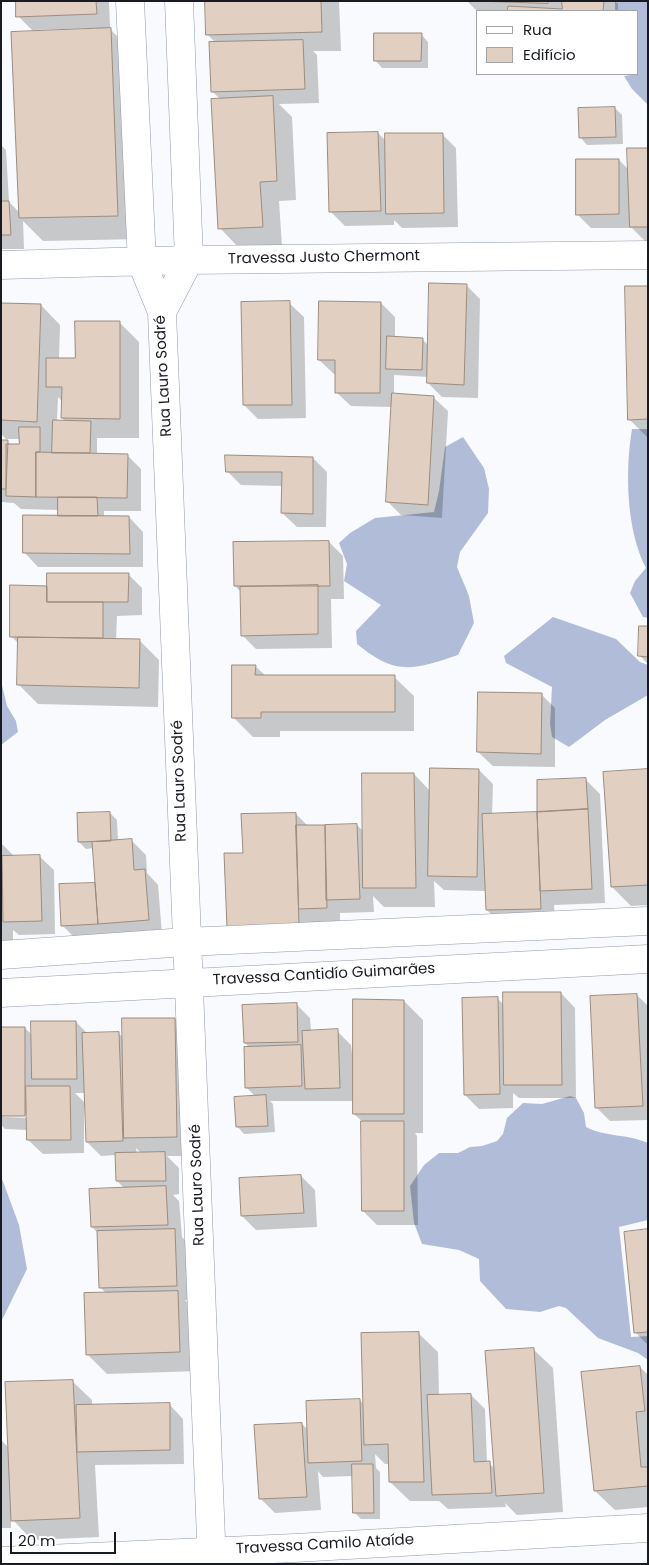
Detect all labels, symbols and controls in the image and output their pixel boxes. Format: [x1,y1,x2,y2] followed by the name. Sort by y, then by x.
[477,10,639,75] legend
[523,19,552,40] text: Rua
[523,44,576,65] text: Edifício
[228,247,420,269] street label: Travessa Justo Chermont
[152,315,176,437] street label: Rua Lauro Sodré
[169,720,191,842] street label: Rua Lauro Sodré
[212,960,436,990] street label: Travessa Cantidío Guimarães
[187,1124,209,1246] street label: Rua Lauro Sodré
[12,1522,119,1554] scale bar
[18,1530,56,1551] text: 20 m
[235,1531,415,1559] street label: Travessa Camilo Ataíde

